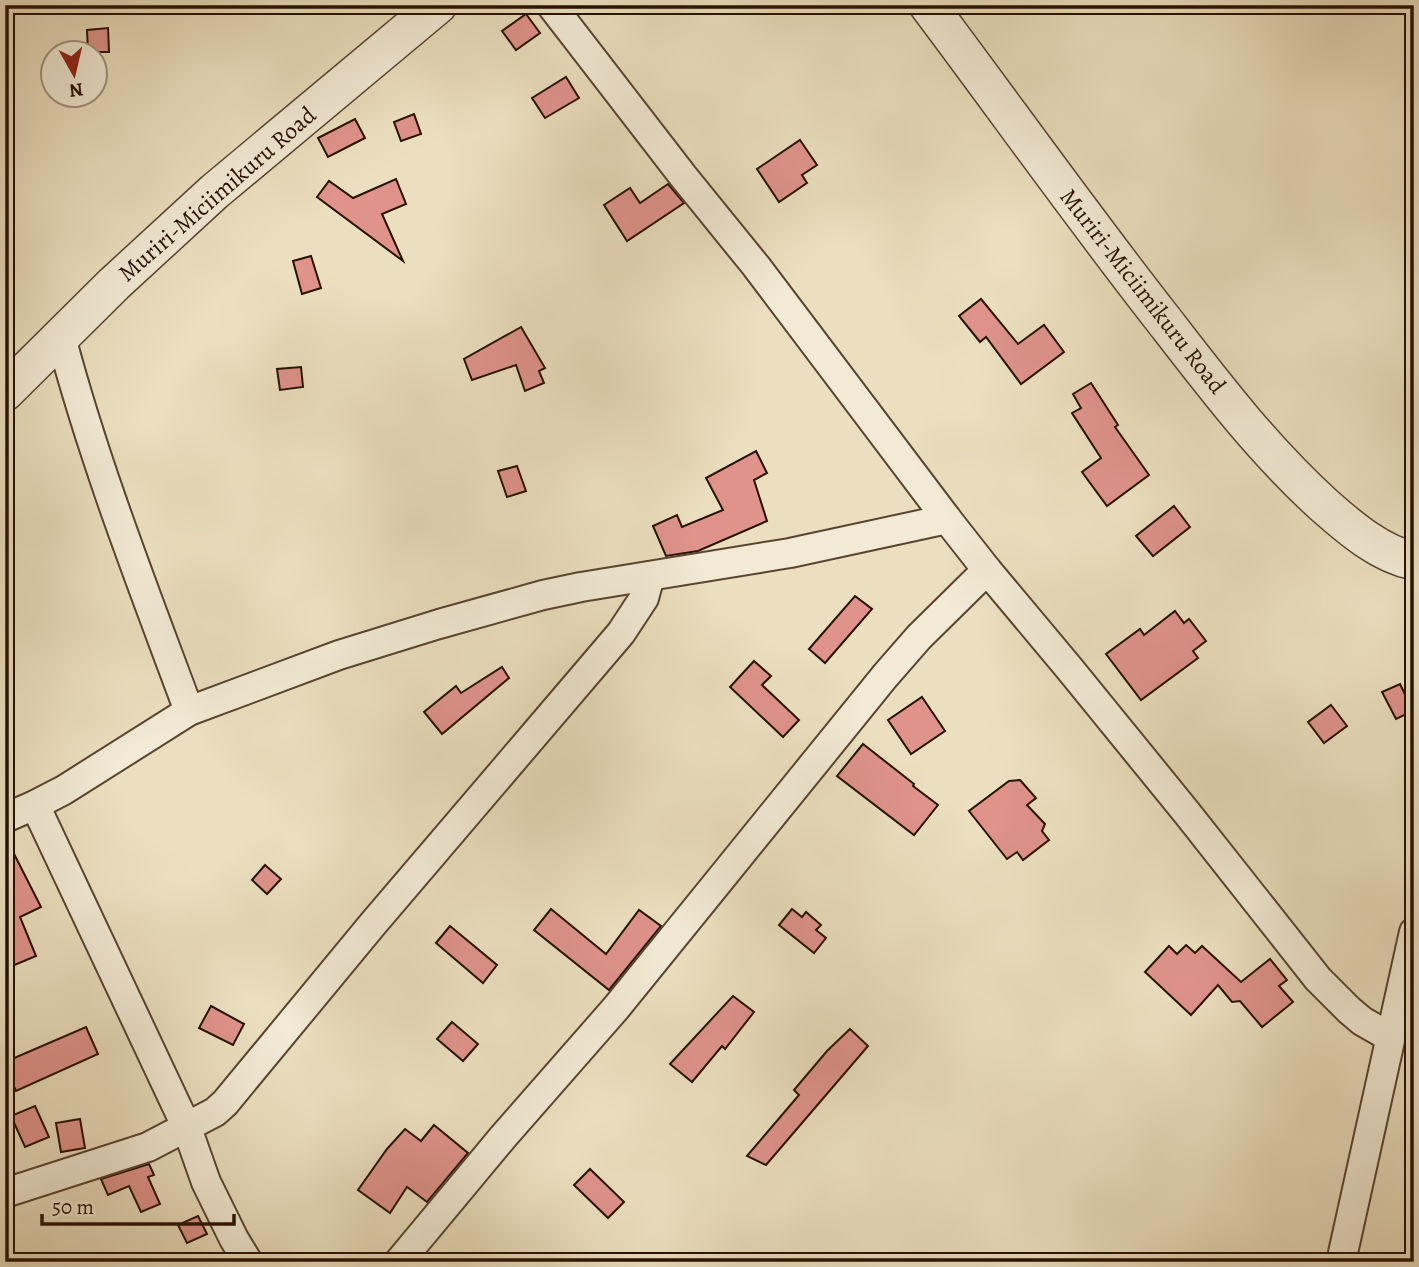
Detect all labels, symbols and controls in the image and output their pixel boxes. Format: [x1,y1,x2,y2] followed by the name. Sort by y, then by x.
[38,38,108,108] north arrow
[67,76,85,104] text: N
[111,99,323,289] street label: Muriri-Miciimikuru Road
[1053,182,1233,400] street label: Muriri-Miciimikuru Road
[42,1183,234,1227] scale bar
[52,1193,94,1221] text: 50 m

